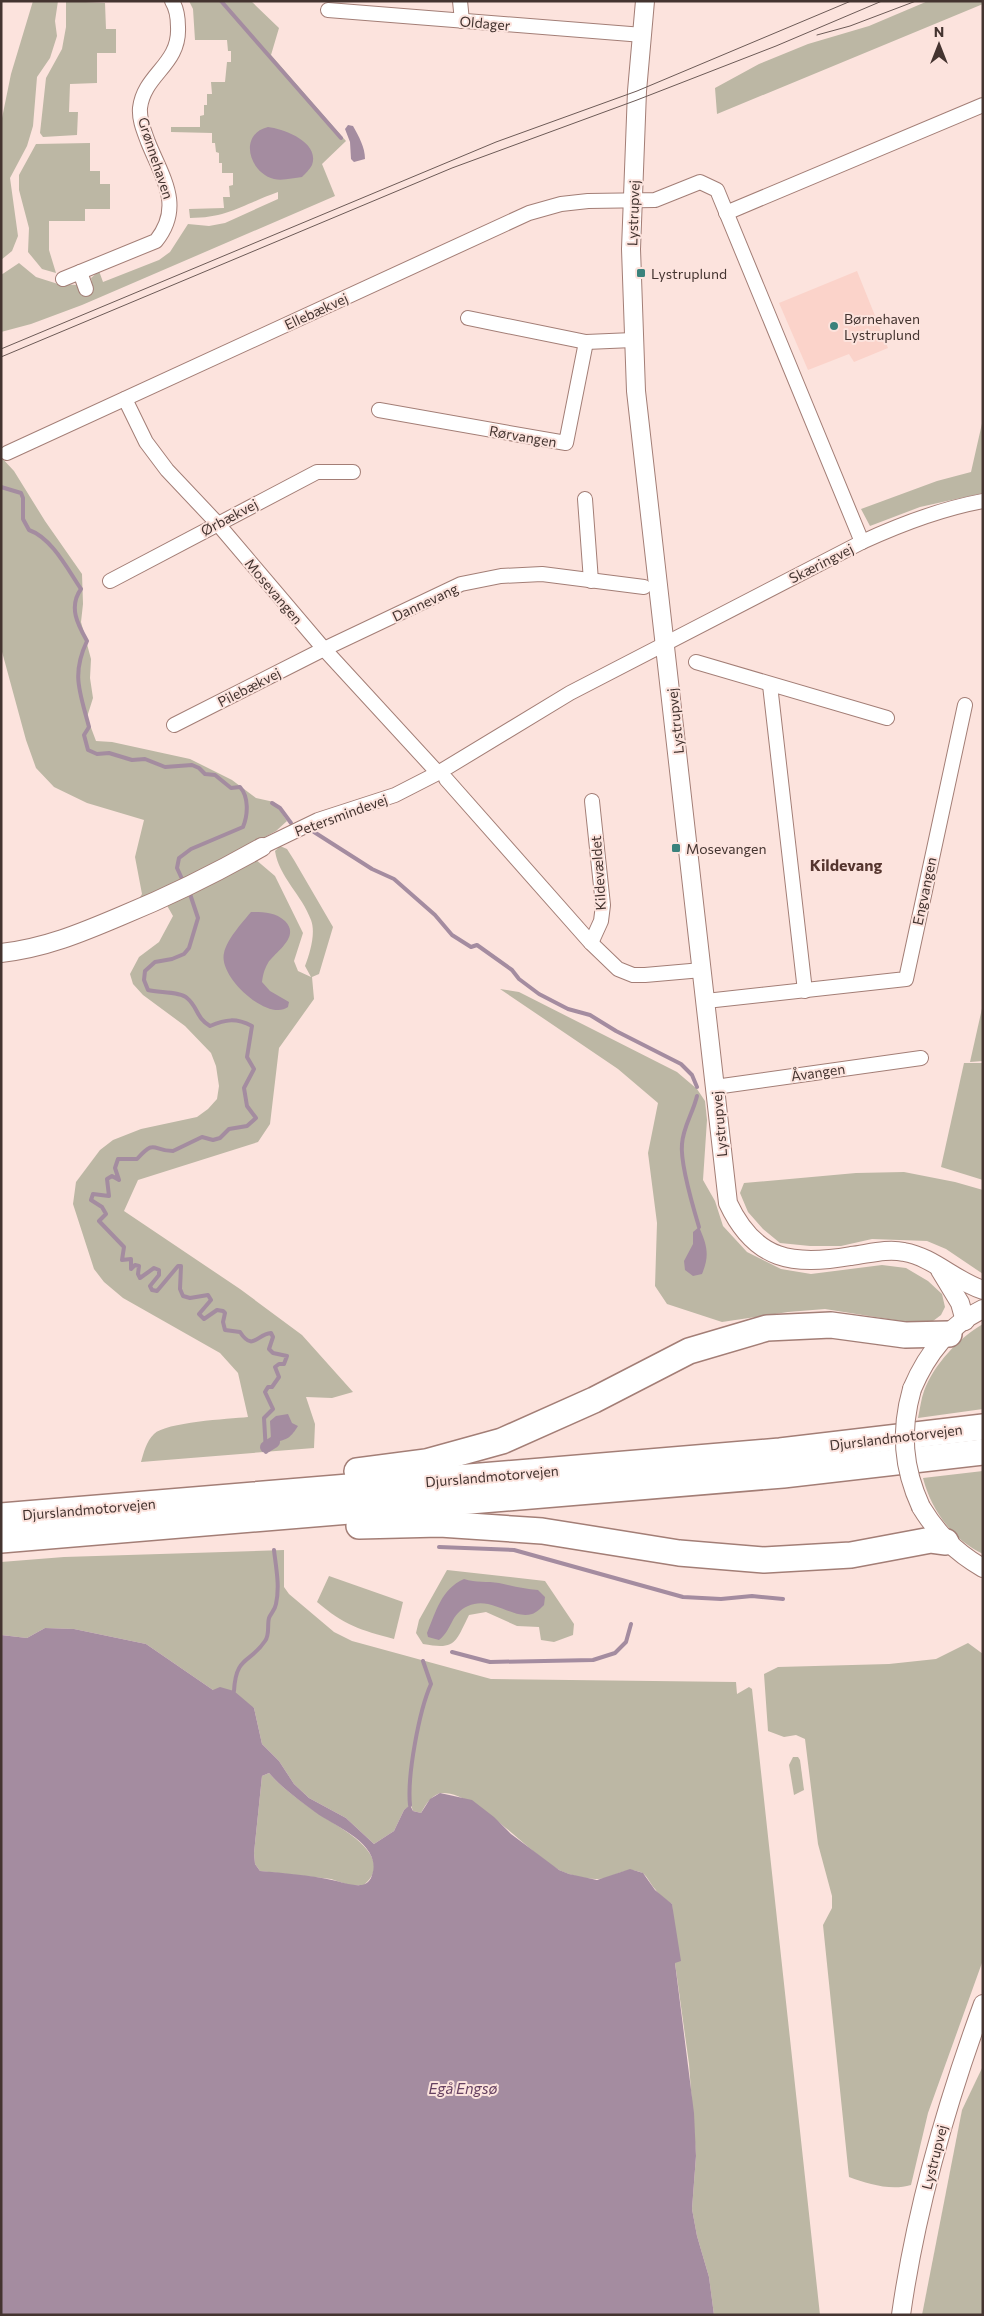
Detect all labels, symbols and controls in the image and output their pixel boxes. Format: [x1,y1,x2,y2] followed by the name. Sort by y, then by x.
[459,12,511,34] street label: Oldager
[914,20,964,70] north arrow
[934,23,944,40] text: N
[135,115,177,201] street label: Grønnehaven
[623,180,643,246] street label: Lystrupvej
[651,265,727,282] place label: Lystruplund
[635,267,647,279] marker: Lystruplund
[282,289,350,333] street label: Ellebækvej
[844,310,920,343] place label: Børnehaven Lystruplund
[828,320,840,332] marker: Børnehaven Lystruplund
[488,422,558,450] street label: Rørvangen
[198,495,260,539] street label: Ørbækvej
[786,540,856,586] street label: Skæringvej
[242,555,306,627] street label: Mosevangen
[389,579,461,625] street label: Dannevang
[215,664,283,710] street label: Pilebækvej
[663,687,687,755] street label: Lystrupvej
[292,790,390,840] street label: Petersmindevej
[587,835,609,911] street label: Kildevældet
[686,840,766,857] place label: Mosevangen
[670,842,682,854] marker: Mosevangen
[810,855,882,874] district label: Kildevang
[908,855,940,927] street label: Engvangen
[790,1060,846,1084] street label: Åvangen
[708,1090,730,1158] street label: Lystrupvej
[829,1420,963,1454] street label: Djurslandmotorvejen
[425,1462,559,1490] street label: Djurslandmotorvejen
[22,1495,156,1523] street label: Djurslandmotorvejen
[429,2079,498,2097] water label: Egå Engsø
[918,2123,950,2191] street label: Lystrupvej

